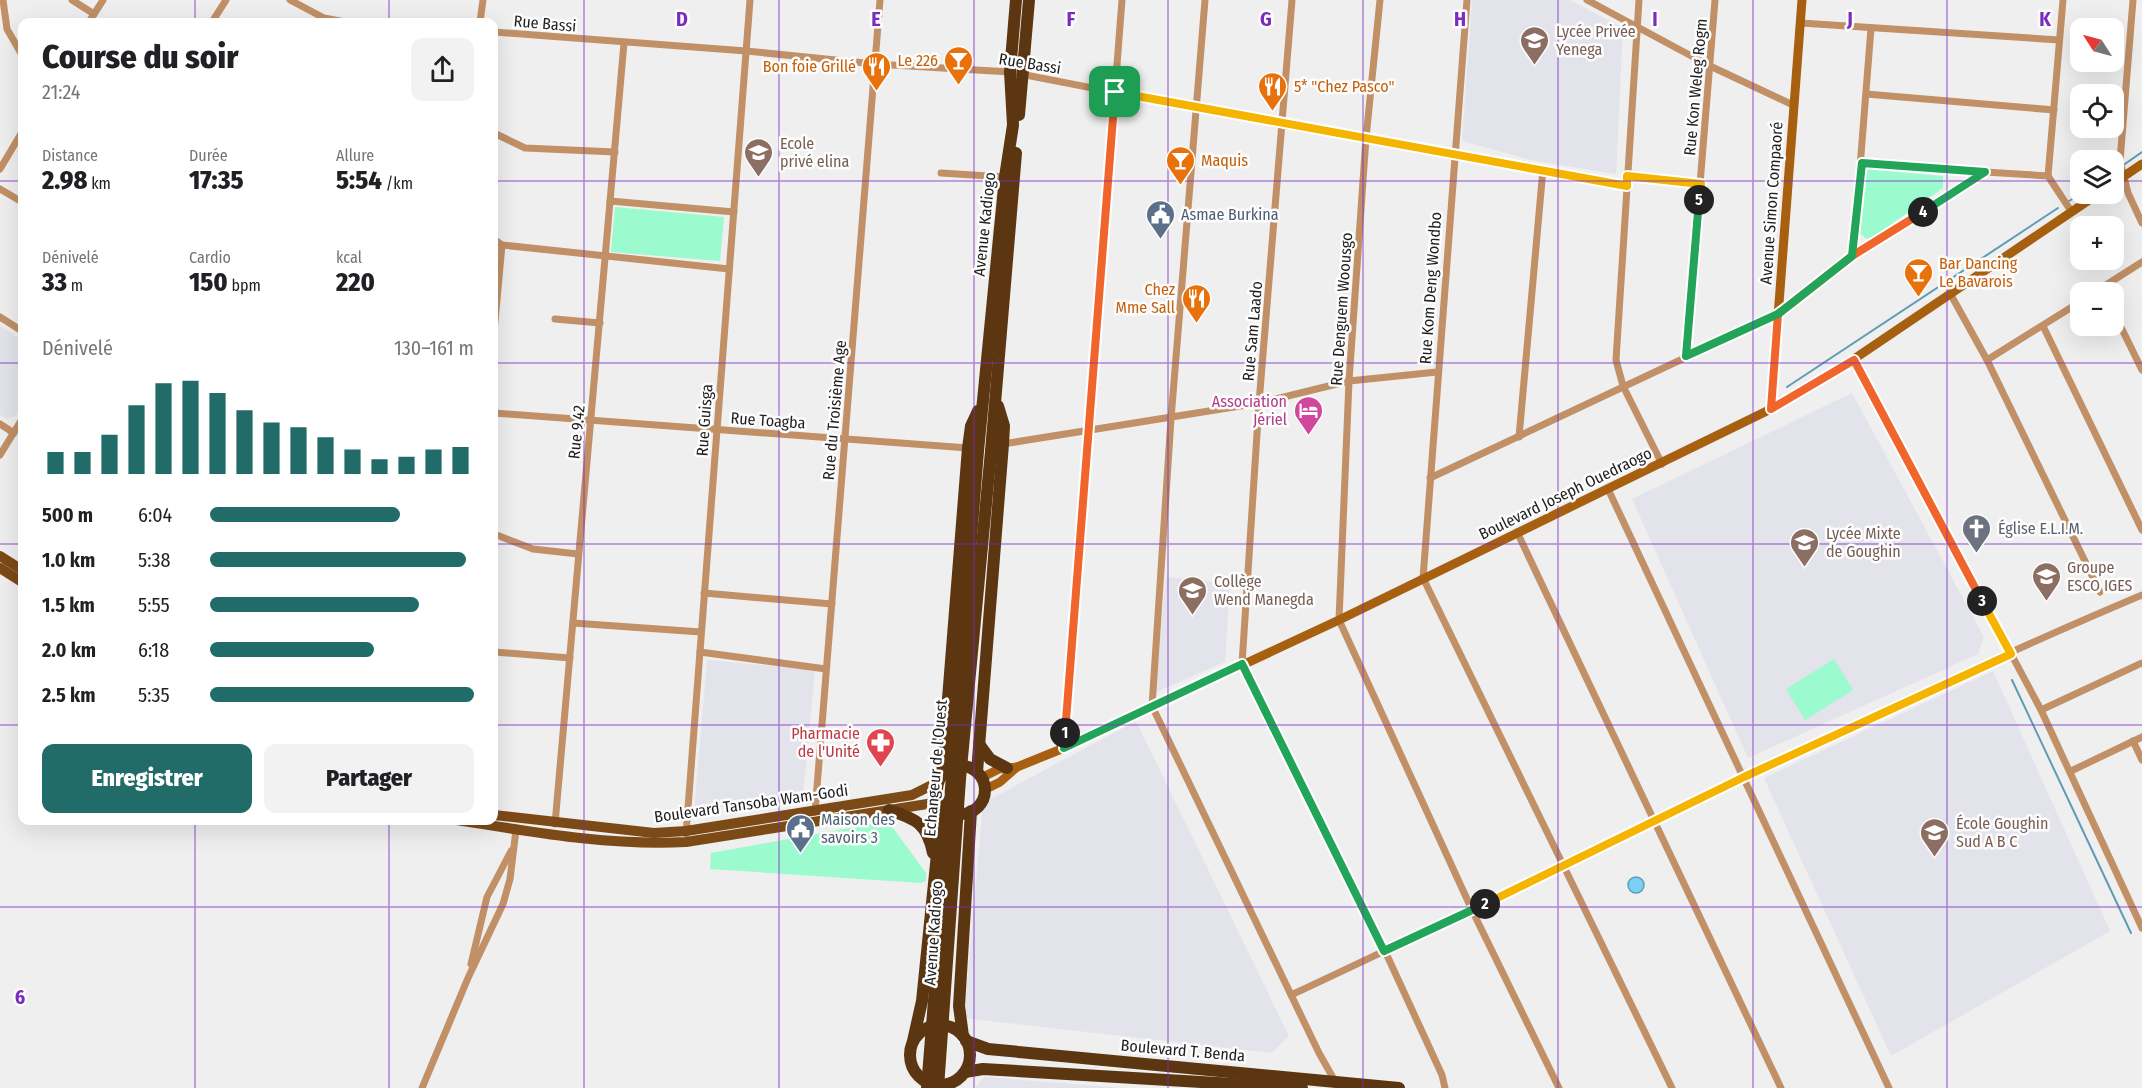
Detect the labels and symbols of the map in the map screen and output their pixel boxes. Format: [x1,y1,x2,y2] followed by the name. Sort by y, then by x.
[676,7,688,31] text: D
[871,7,881,31] text: E
[1067,7,1076,31] text: F
[1260,7,1272,31] text: G
[1454,7,1466,31] text: H
[1652,7,1658,31] text: I
[1846,7,1853,31] text: J
[2039,7,2051,31] text: K
[513,11,577,36] street label: Rue Bassi
[1680,18,1711,156] street label: Rue Kon Weleg Rogm
[2070,18,2124,72] north arrow
[1556,22,1636,59] place label: Lycée Privée Yenega
[1519,24,1551,66] school or university icon: Lycée Privée Yenega
[943,44,975,86] bar icon: Le 226
[997,49,1062,78] street label: Rue Bassi
[861,50,893,92] restaurant icon: Bon foie Grillé
[898,51,938,70] place label: Le 226
[763,57,856,76] place label: Bon foie Grillé
[1089,66,1140,117] pin
[1257,70,1289,112] restaurant icon: 5* "Chez Pasco"
[1294,77,1395,96] place label: 5* "Chez Pasco"
[1756,121,1787,285] street label: Avenue Simon Compaoré
[780,134,849,171] place label: Ecole privé elina
[743,136,775,178] school or university icon: Ecole privé elina
[1164,144,1196,186] bar icon: Maquis
[1201,151,1248,170] place label: Maquis
[970,171,999,277] street label: Avenue Kadiogo
[1684,185,1714,215] pin: 5
[1908,197,1938,227] pin: 4
[1144,198,1176,240] public building icon: Asmae Burkina
[1181,205,1279,224] place label: Asmae Burkina
[1416,211,1445,365] street label: Rue Kom Deng Wondbo
[1327,232,1356,386] street label: Rue Denguem Woousgo
[1939,254,2018,291] place label: Bar Dancing Le Bavarois
[1902,256,1934,298] bar icon: Bar Dancing Le Bavarois
[1116,280,1175,317] place label: Chez Mme Sall
[1239,280,1266,382] street label: Rue Sam Laado
[1180,282,1212,324] restaurant icon: Chez Mme Sall
[819,339,850,481] street label: Rue du Troisième Age
[693,383,717,457] street label: Rue Guisga
[1212,392,1287,429] place label: Association Jériel
[1292,394,1324,436] hotel icon: Association Jériel
[564,404,589,460] street label: Rue 9.42
[730,408,806,433] street label: Rue Toagba
[1476,443,1655,544] street label: Boulevard Joseph Ouedraogo
[1961,512,1993,554] church icon: Église E.L.I.M.
[1998,519,2083,538] place label: Église E.L.I.M.
[1826,524,1901,561] place label: Lycée Mixte de Goughin
[1789,526,1821,568] school or university icon: Lycée Mixte de Goughin
[2067,558,2133,595] place label: Groupe ESCO IGES
[2030,560,2062,602] school or university icon: Groupe ESCO IGES
[1214,572,1314,609] place label: Collège Wend Manegda
[1177,574,1209,616] school or university icon: Collège Wend Manegda
[1967,586,1997,616] pin: 3
[920,698,951,837] street label: Echangeur de l'Ouest
[1050,718,1080,748] pin: 1
[791,724,860,761] place label: Pharmacie de l'Unité
[865,726,897,768] pharmacy icon: Pharmacie de l'Unité
[653,780,849,827] street label: Boulevard Tansoba Wam-Godi
[821,810,895,847] place label: Maison des savoirs 3
[784,812,816,854] public building icon: Maison des savoirs 3
[1956,814,2048,851] place label: École Goughin Sud A B C
[1919,816,1951,858] school or university icon: École Goughin Sud A B C
[920,880,947,986] street label: Avenue Kadiogo
[1470,889,1500,919] pin: 2
[15,985,25,1009] text: 6
[1120,1036,1246,1065] street label: Boulevard T. Benda

